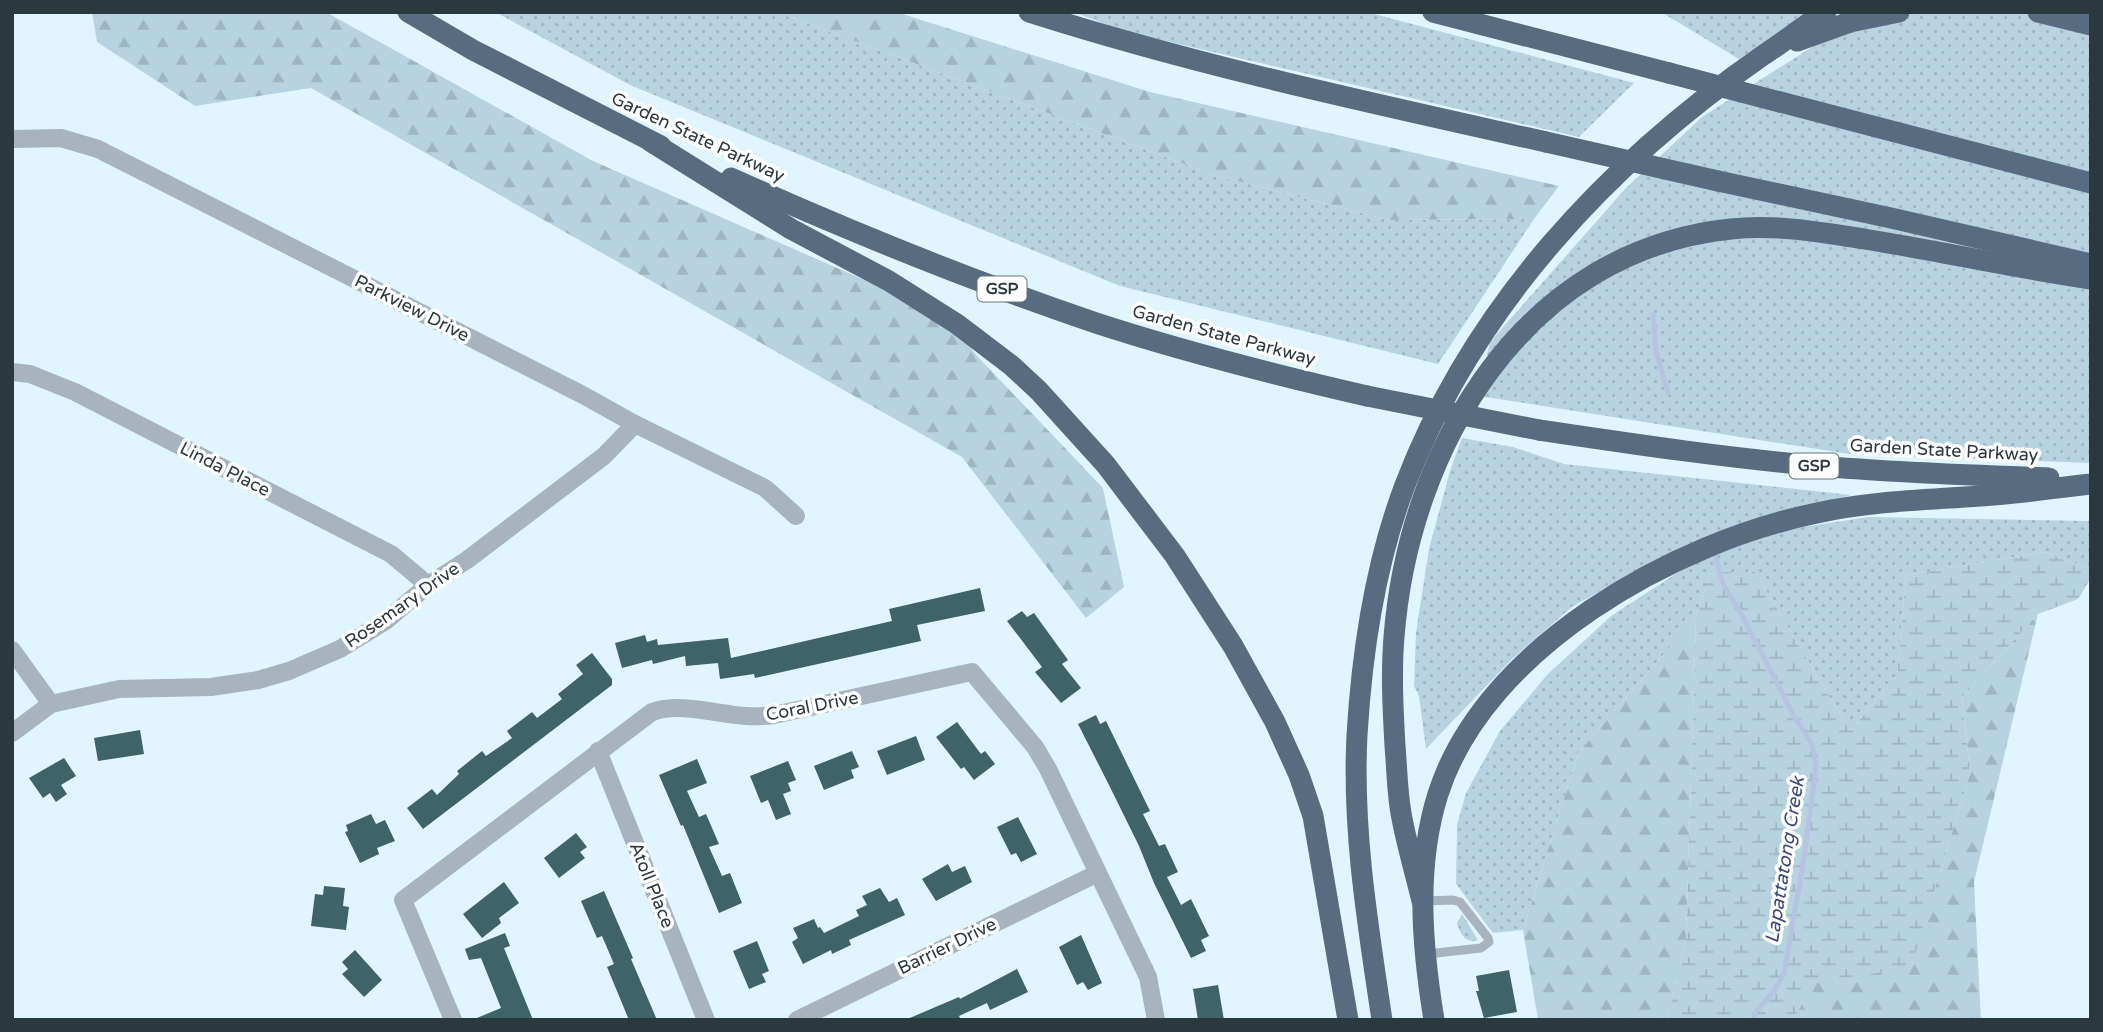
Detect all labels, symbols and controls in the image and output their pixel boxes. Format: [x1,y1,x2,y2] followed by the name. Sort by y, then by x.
[608,87,789,187] street label: Garden State Parkway
[351,270,473,346] street label: Parkview Drive
[978,276,1026,302] road number: GSP
[1130,300,1318,370] street label: Garden State Parkway
[1849,434,2039,466] street label: Garden State Parkway
[176,437,274,501] street label: Linda Place
[1790,453,1839,478] road number: GSP
[340,557,464,653] street label: Rosemary Drive
[764,686,860,726] street label: Coral Drive
[1761,774,1809,945] water label: Lapattatong Creek
[625,839,679,931] street label: Atoll Place
[894,913,1000,979] street label: Barrier Drive

